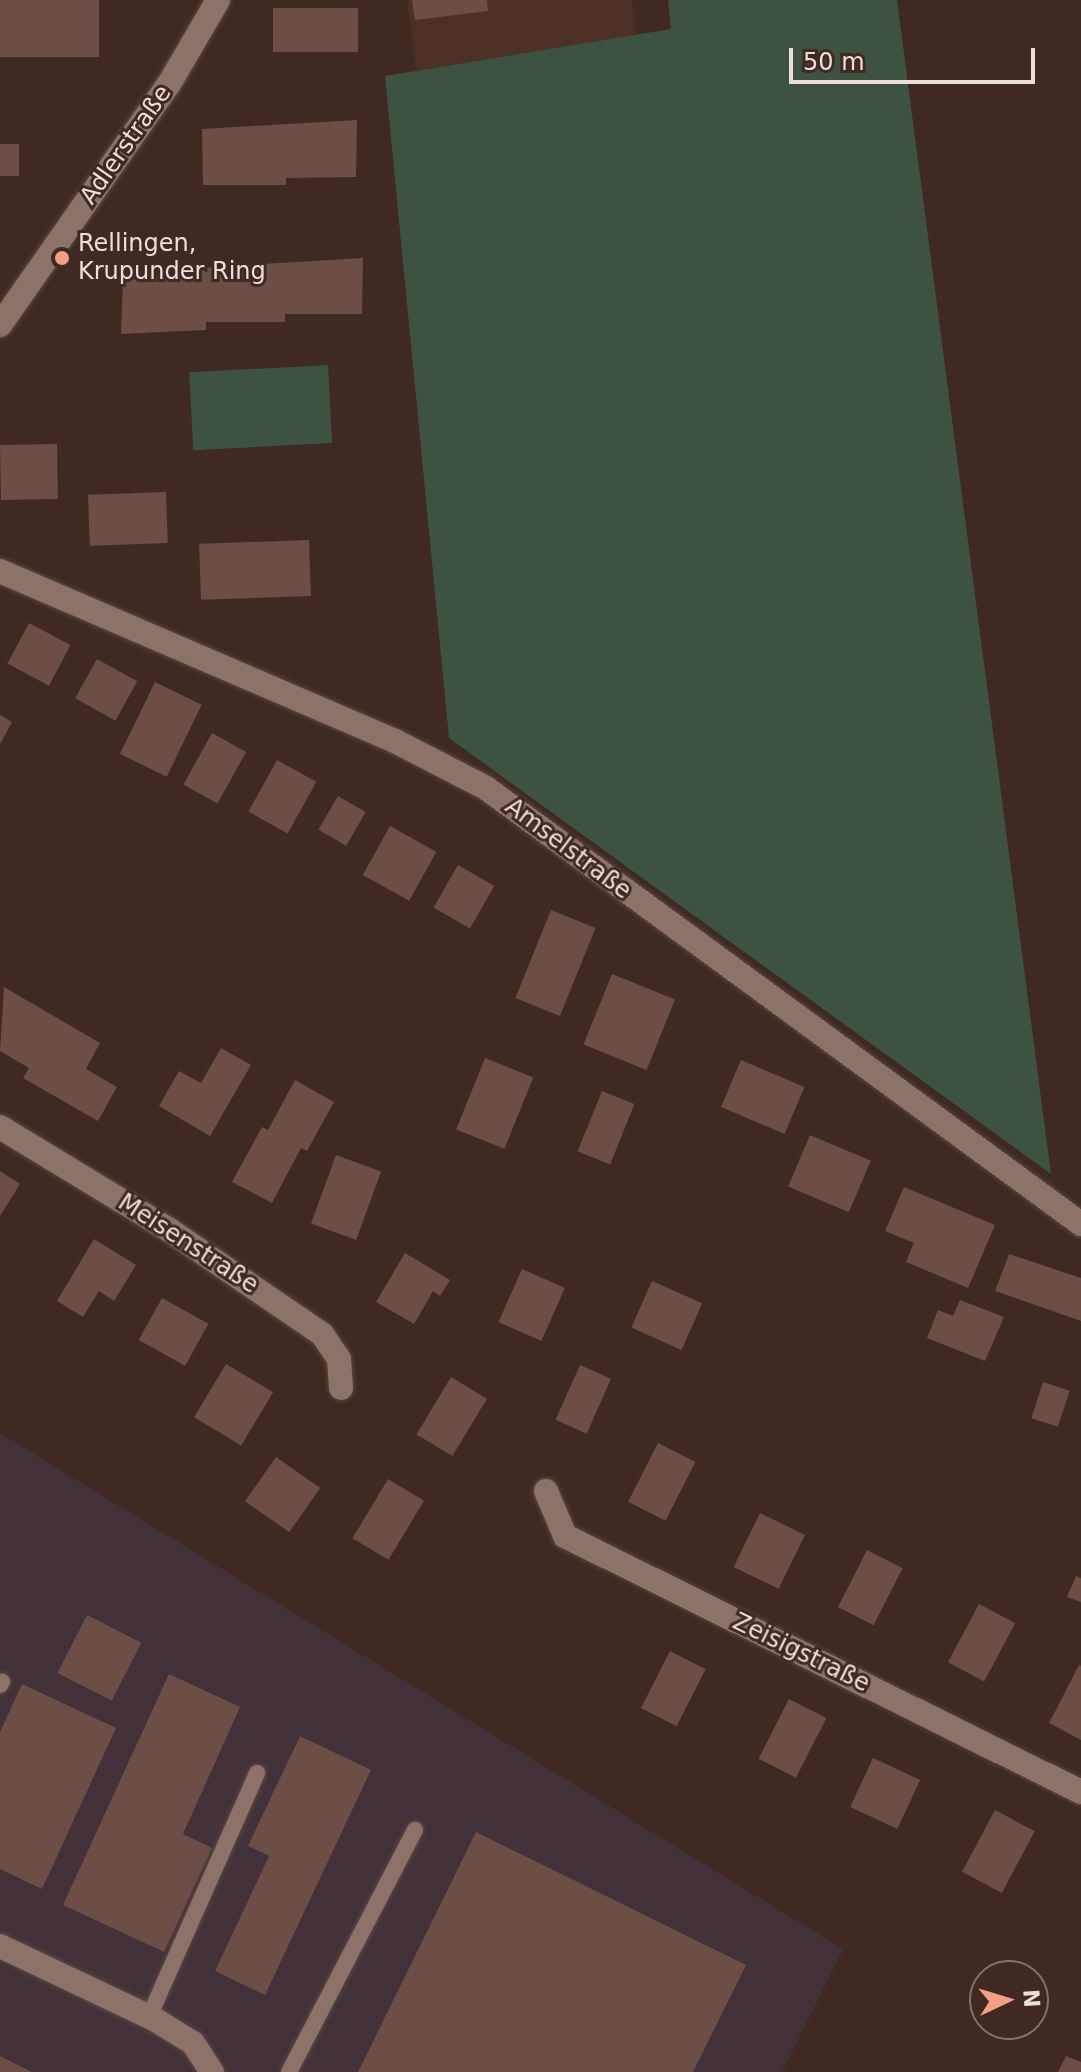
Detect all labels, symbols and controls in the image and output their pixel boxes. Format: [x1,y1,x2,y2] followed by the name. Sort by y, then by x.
[793,32,1039,82] scale bar
[803,48,865,76] text: 50 m
[74,80,178,210] street label: Adlerstraße
[78,230,266,286] place label: Rellingen, Krupunder Ring
[53,249,71,267] marker: Rellingen, Krupunder Ring
[499,792,637,906] street label: Amselstraße
[113,1188,263,1300] street label: Meisenstraße
[728,1607,874,1699] street label: Zeisigstraße
[969,1960,1049,2040] north arrow
[1018,1988,1045,2008] text: N

